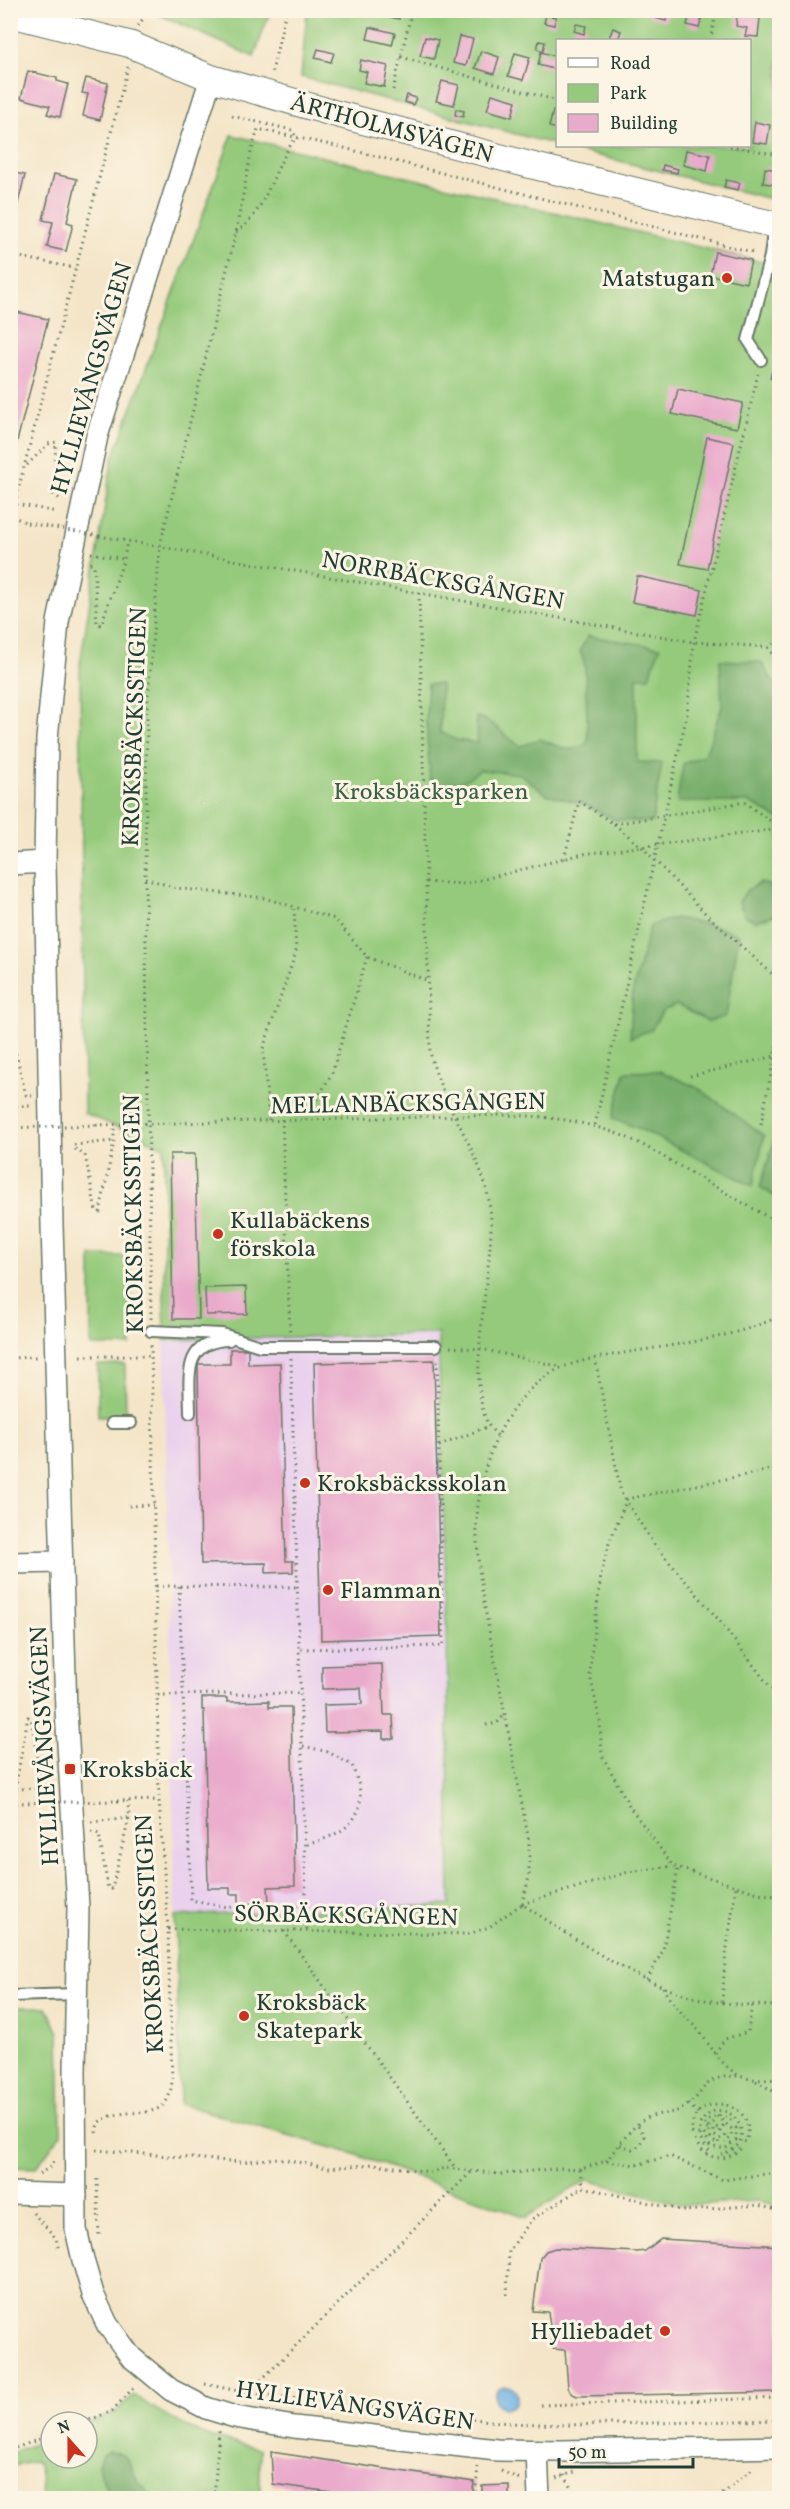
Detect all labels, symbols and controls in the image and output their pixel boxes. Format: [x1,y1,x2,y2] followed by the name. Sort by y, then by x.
[556,39,751,147] legend
[610,52,651,77] text: Road
[610,82,647,107] text: Park
[286,87,497,173] street label: ÄRTHOLMSVÄGEN
[610,112,678,137] text: Building
[43,258,142,499] street label: HYLLIEVÅNGSVÄGEN
[602,263,715,297] place label: Matstugan
[720,271,734,285] marker: Matstugan
[319,544,566,620] street label: NORRBÄCKSGÅNGEN
[115,607,157,847] street label: KROKSBÄCKSSTIGEN
[334,776,528,810] park label: Kroksbäcksparken
[270,1086,546,1124] street label: MELLANBÄCKSGÅNGEN
[116,1094,154,1334] street label: KROKSBÄCKSSTIGEN
[230,1205,370,1267] place label: Kullabäckens förskola
[211,1227,225,1241] marker: Kullabäckens förskola
[317,1468,507,1502] place label: Kroksbäcksskolan
[298,1476,312,1490] marker: Kroksbäcksskolan
[340,1575,441,1609] place label: Flamman
[321,1583,335,1597] marker: Flamman
[23,1625,69,1867] street label: HYLLIEVÅNGSVÄGEN
[82,1754,193,1788] place label: Kroksbäck
[63,1762,77,1776] marker: Kroksbäck
[128,1813,174,2054] street label: KROKSBÄCKSSTIGEN
[234,1898,458,1936] street label: SÖRBÄCKSGÅNGEN
[256,1987,367,2049] place label: Kroksbäck Skatepark
[237,2009,251,2023] marker: Kroksbäck Skatepark
[531,2316,653,2350] place label: Hylliebadet
[658,2324,672,2338] marker: Hylliebadet
[233,2373,476,2441] street label: HYLLIEVÅNGSVÄGEN
[39,2410,99,2470] north arrow
[55,2415,74,2440] text: N
[559,2431,692,2469] scale bar
[568,2441,607,2466] text: 50 m

